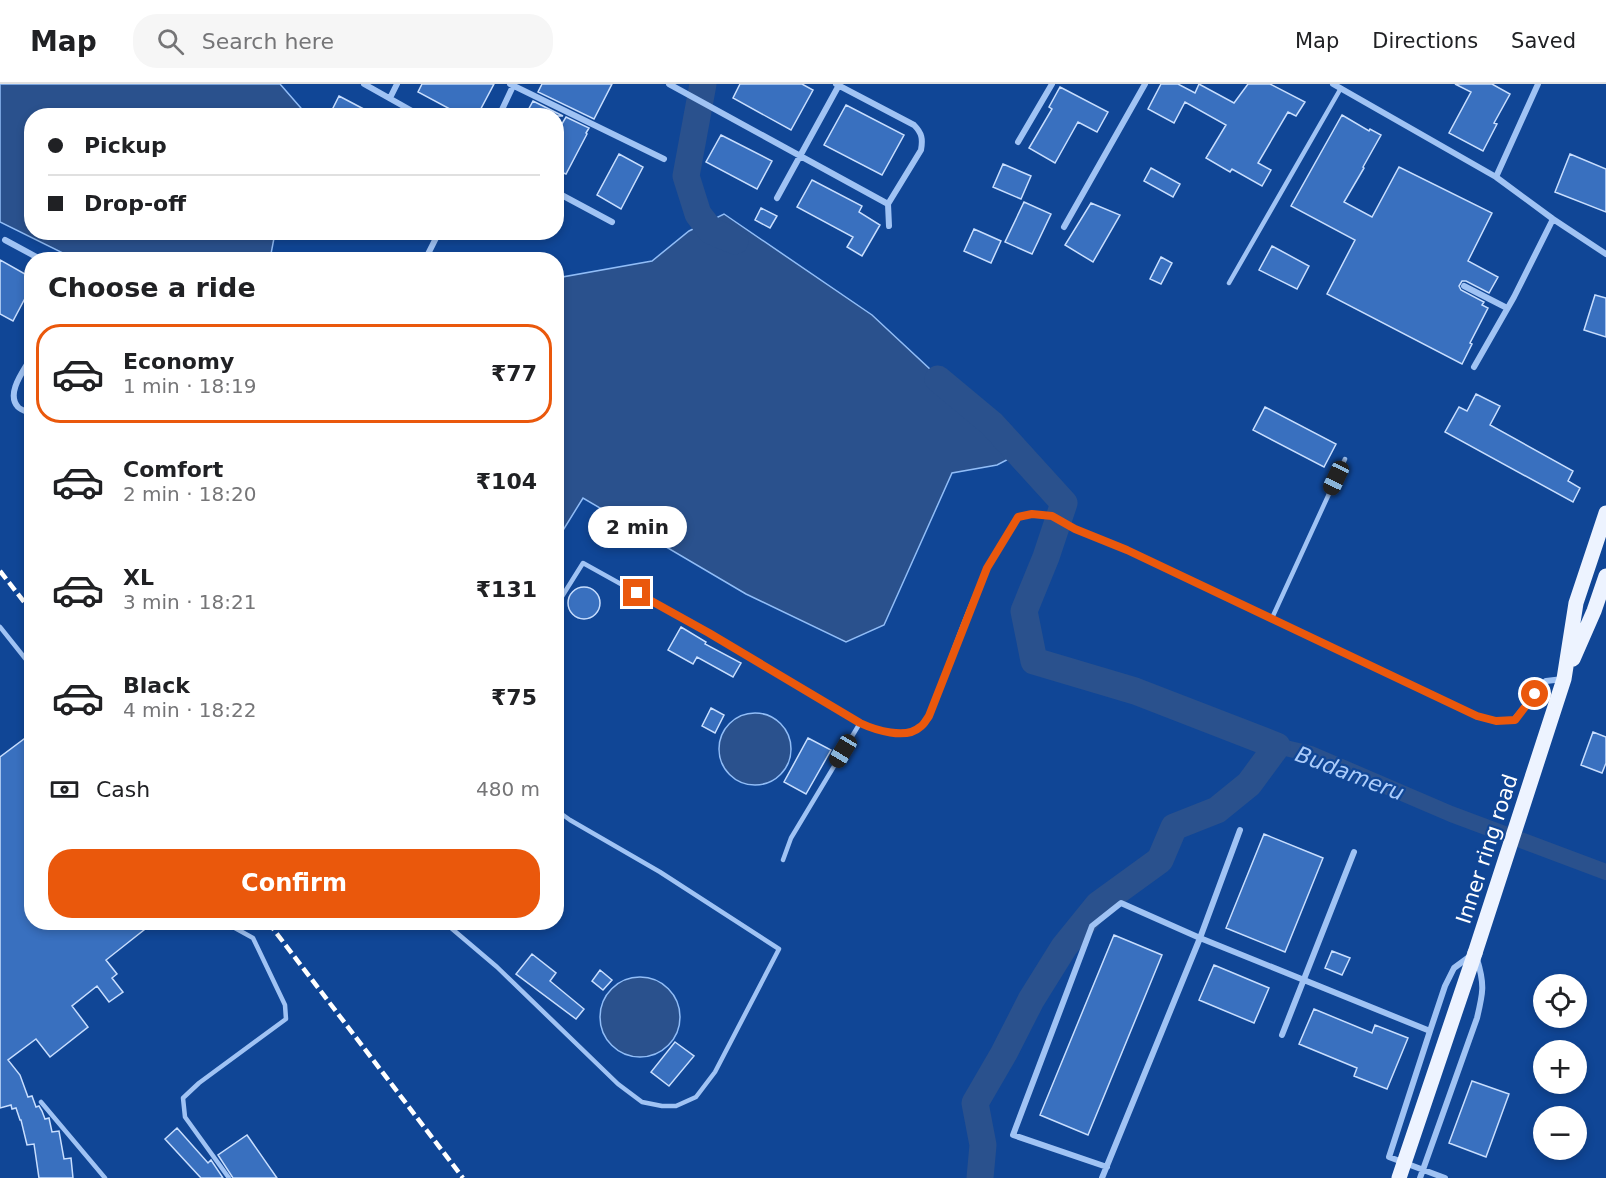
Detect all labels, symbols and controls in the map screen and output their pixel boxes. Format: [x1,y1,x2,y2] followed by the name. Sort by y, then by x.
[133,14,553,68] search box
[30,25,97,58] text: Map
[154,25,187,58] icon: search
[202,29,334,54] text: Search here
[1295,29,1339,53] text: Map
[1372,29,1478,53] text: Directions
[1511,29,1576,53] text: Saved
[84,133,167,158] text: Pickup
[84,191,186,216] text: Drop-off
[48,272,256,303] text: Choose a ride
[51,347,105,401] icon: car
[123,349,234,374] text: Economy
[491,361,537,386] text: ₹77
[123,374,257,398] text: 1 min · 18:19
[51,455,105,509] icon: car
[123,457,223,482] text: Comfort
[1320,458,1352,498] car
[476,469,537,494] text: ₹104
[123,482,257,506] text: 2 min · 18:20
[588,506,686,548] callout: 2 min
[606,515,669,539] text: 2 min
[51,563,105,617] icon: car
[123,565,154,590] text: XL
[476,577,537,602] text: ₹131
[623,579,650,606] route end
[123,590,257,614] text: 3 min · 18:21
[51,671,105,725] icon: car
[123,673,190,698] text: Black
[1521,680,1548,707] route start
[491,685,537,710] text: ₹75
[123,698,257,722] text: 4 min · 18:22
[826,731,860,771] car
[1292,741,1408,806] water label: Budameru
[1451,771,1523,927] street label: Inner ring road
[48,773,81,806] icon: cash
[96,777,150,802] text: Cash
[476,777,540,801] text: 480 m
[48,849,540,918] button: Confirm
[1533,974,1587,1160] map controls
[1533,974,1587,1028] button: locate
[1533,1040,1587,1094] button: +
[1533,1106,1587,1160] button: −

